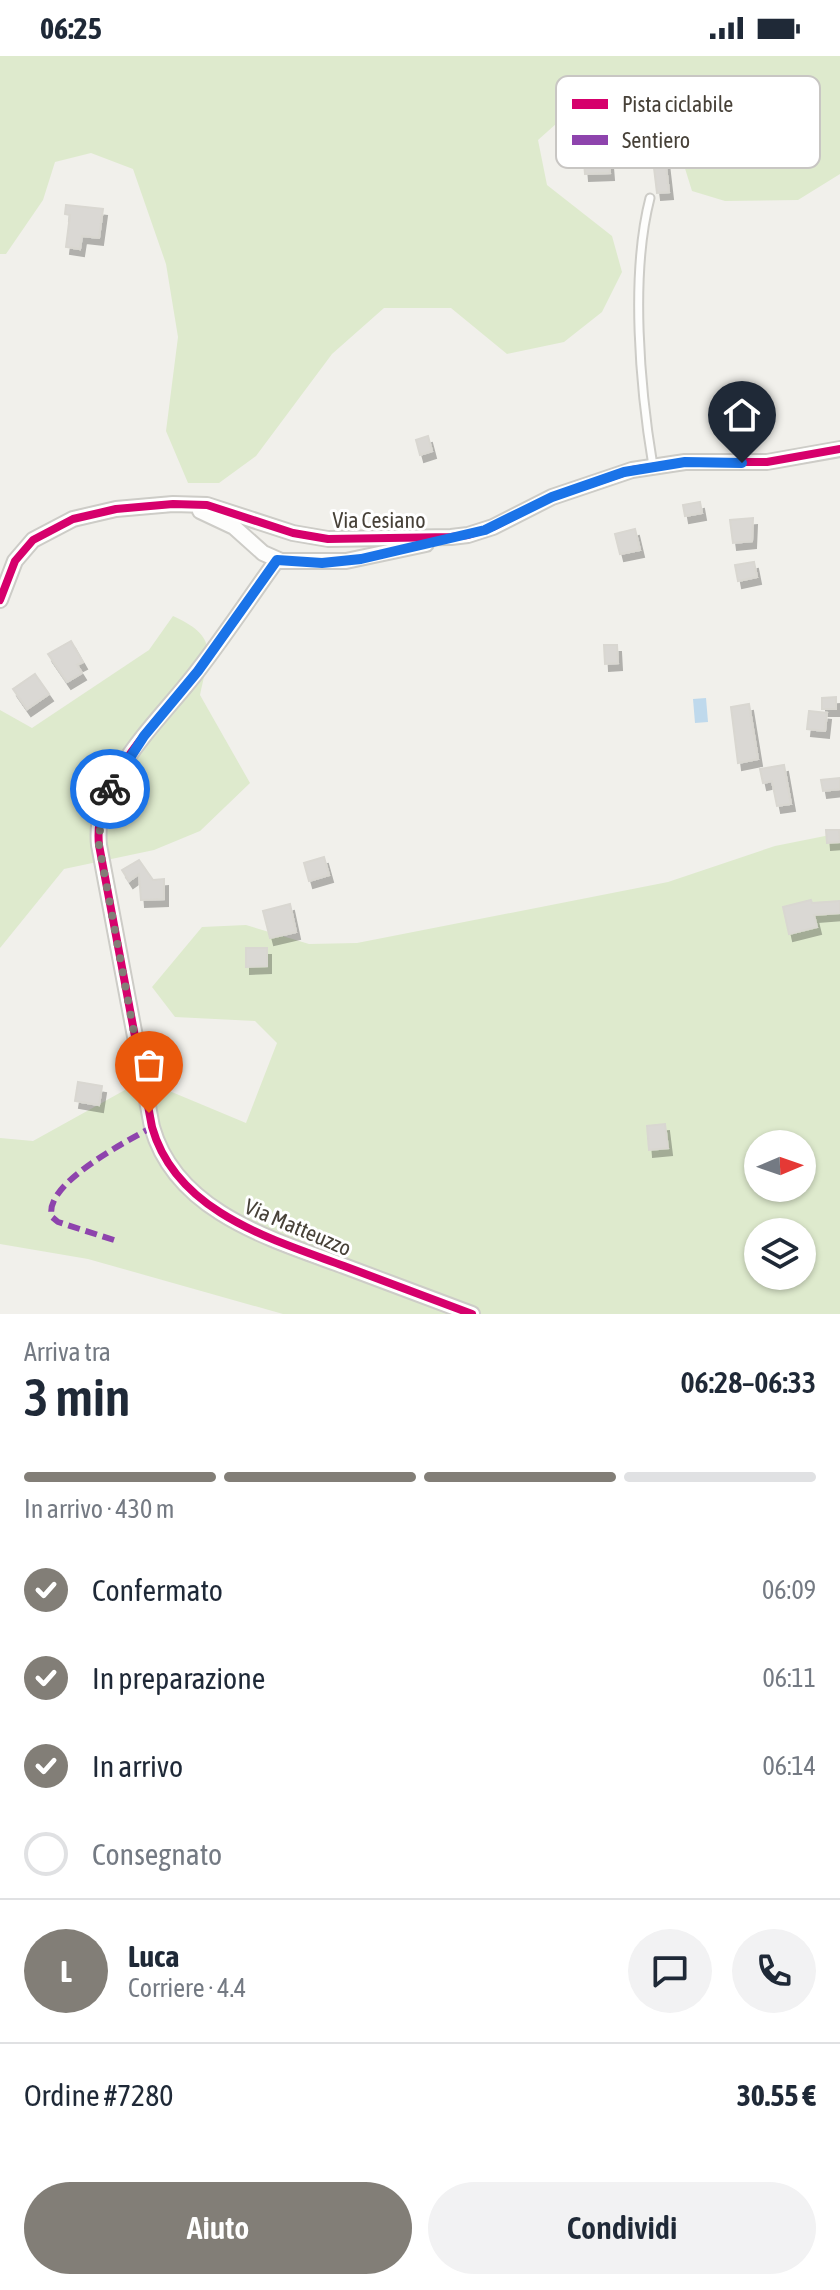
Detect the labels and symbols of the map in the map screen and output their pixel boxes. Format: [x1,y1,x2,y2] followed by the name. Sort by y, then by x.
[556,76,820,168] legend
[622,91,733,117] text: Pista ciclabile
[622,127,690,153] text: Sentiero
[708,381,776,463] pin
[332,507,426,533] street label: Via Cesiano
[70,749,150,829] courier
[115,1031,183,1113] pin
[744,1130,816,1202] north arrow
[241,1193,355,1261] street label: Via Matteuzzo

